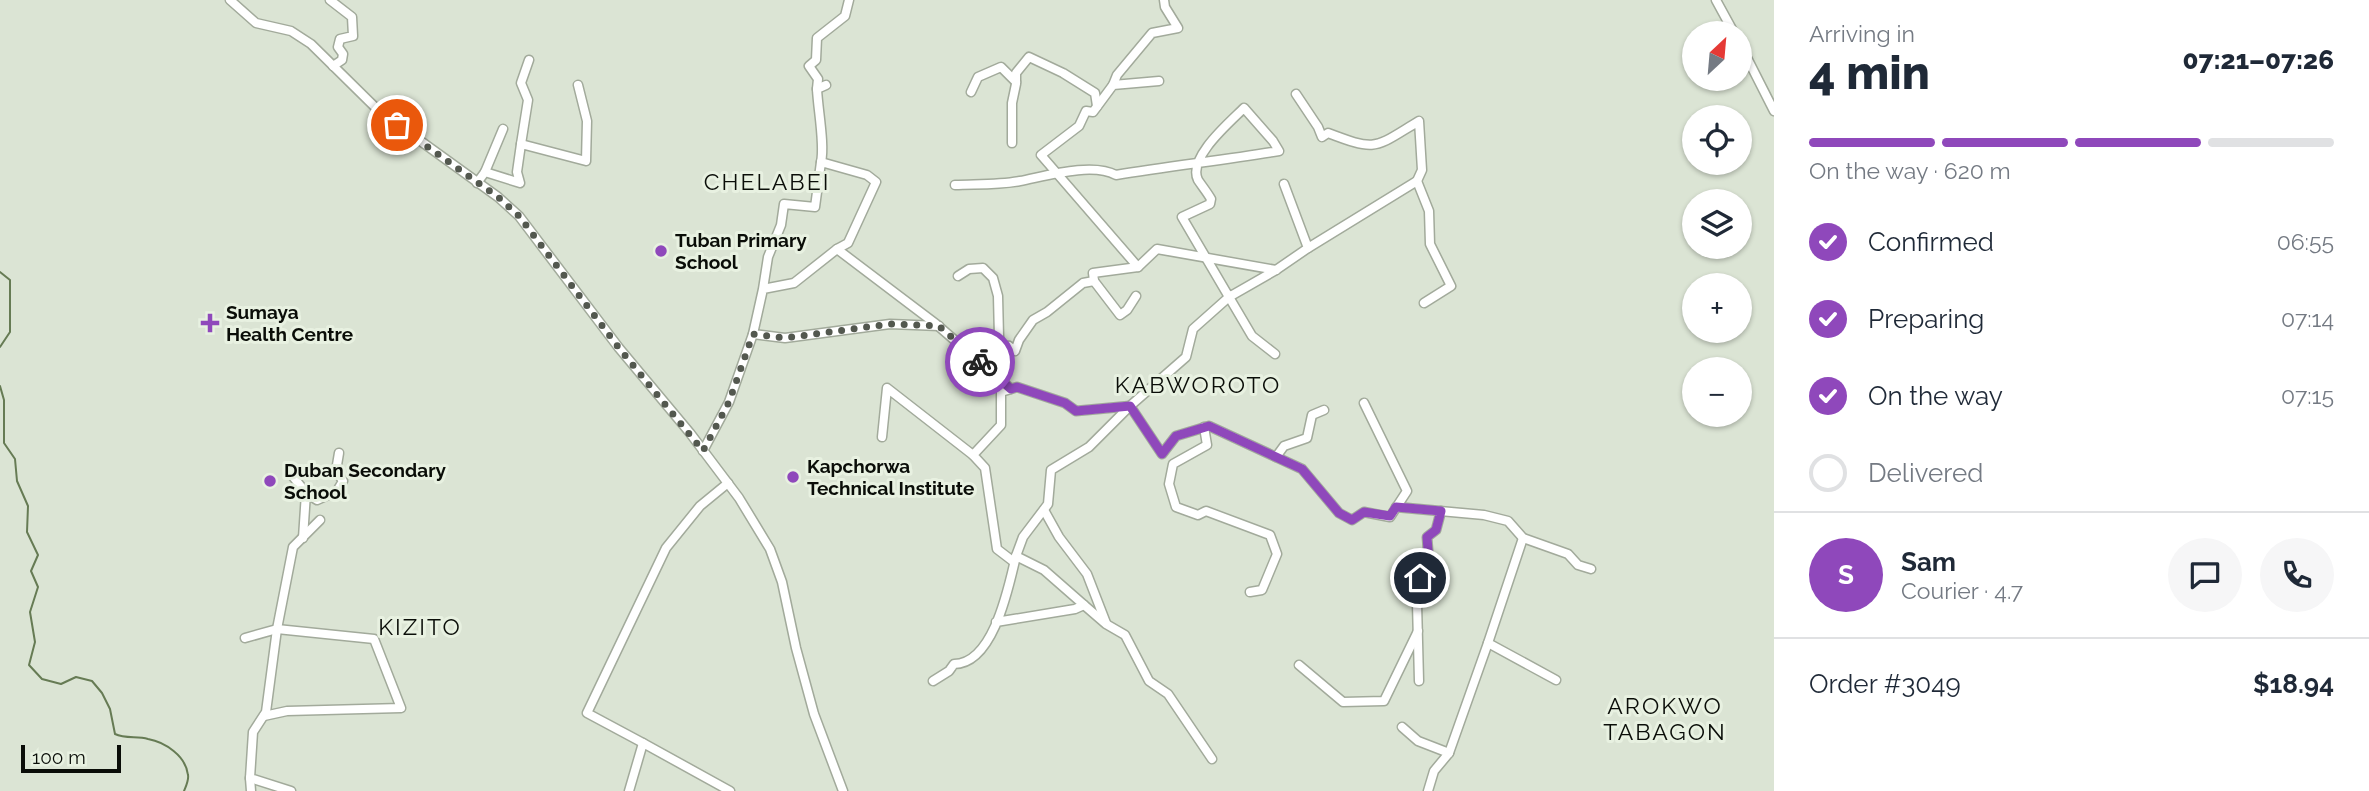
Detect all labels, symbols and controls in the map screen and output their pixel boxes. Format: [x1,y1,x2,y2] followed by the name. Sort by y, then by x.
[1809,20,1915,47] text: Arriving in
[1682,21,1752,91] north arrow
[1682,21,1752,427] map controls
[2183,45,2334,75] text: 07:21–07:26
[1809,46,1930,100] text: 4 min
[367,95,427,155] pin
[1682,105,1752,175] button: locate
[378,106,416,144] icon: bag
[1809,157,2011,184] text: On the way · 620 m
[704,168,830,195] district label: CHELABEI
[1682,189,1752,259] button: layers
[1809,223,1847,261] icon: check
[1868,227,1994,257] text: Confirmed
[2277,228,2334,255] text: 06:55
[675,229,807,273] place label: Tuban Primary School
[653,243,669,259] marker: Tuban Primary School
[1682,273,1752,343] button: +
[1809,300,1847,338] icon: check
[226,301,353,345] place label: Sumaya Health Centre
[1868,304,1984,334] text: Preparing
[2281,305,2334,332] text: 07:14
[200,313,220,333] marker: Sumaya Health Centre
[945,327,1015,397] courier
[961,343,999,381] icon: bike
[1682,357,1752,427] button: −
[1115,371,1281,398] district label: KABWOROTO
[1809,377,1847,415] icon: check
[1868,381,2003,411] text: On the way
[2281,382,2334,409] text: 07:15
[807,455,974,499] place label: Kapchorwa Technical Institute
[1868,458,1983,488] text: Delivered
[284,459,446,503] place label: Duban Secondary School
[785,469,801,485] marker: Kapchorwa Technical Institute
[262,473,278,489] marker: Duban Secondary School
[2168,538,2242,612] button: chat
[2260,538,2334,612] button: phone
[1901,547,1956,577] text: Sam
[1390,548,1450,608] pin
[1401,559,1439,597] icon: home
[1838,560,1854,590] text: S
[1901,577,2023,604] text: Courier · 4.7
[378,613,462,640] district label: KIZITO
[1809,669,1961,699] text: Order #3049
[2253,669,2334,699] text: $18.94
[1603,692,1727,745] district label: AROKWO TABAGON
[21,742,121,774] scale bar
[32,746,86,768] text: 100 m

